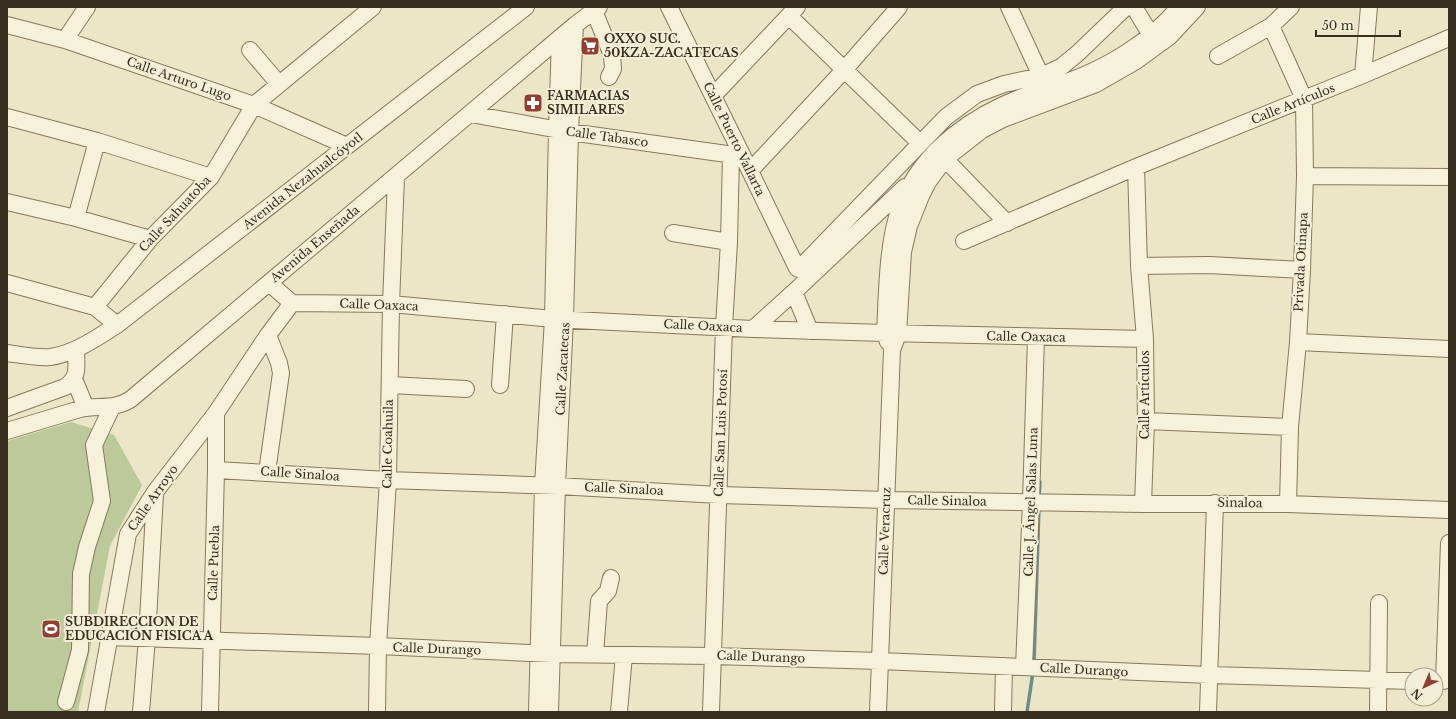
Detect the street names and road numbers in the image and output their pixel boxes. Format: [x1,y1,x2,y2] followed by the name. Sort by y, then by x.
[125,54,234,104] street label: Calle Arturo Lugo
[700,79,769,199] street label: Calle Puerto Vallarta
[1249,80,1337,127] street label: Calle Artículos
[565,123,649,150] street label: Calle Tabasco
[239,129,366,233] street label: Avenida Nezahualcóyotl
[136,172,214,255] street label: Calle Sahuatoba
[266,202,363,286] street label: Avenida Enseñada
[1290,212,1311,312] street label: Privada Otinapa
[339,296,419,313] street label: Calle Oaxaca
[663,316,743,335] street label: Calle Oaxaca
[553,322,572,416] street label: Calle Zacatecas
[986,328,1066,345] street label: Calle Oaxaca
[1137,350,1152,440] street label: Calle Artículos
[711,368,730,497] street label: Calle San Luis Potosí
[379,399,396,489] street label: Calle Coahuila
[1019,427,1041,577] street label: Calle J. Ángel Salas Luna
[124,462,181,534] street label: Calle Arroyo
[260,463,341,484] street label: Calle Sinaloa
[584,479,664,498] street label: Calle Sinaloa
[875,486,894,575] street label: Calle Veracruz
[907,492,987,509] street label: Calle Sinaloa
[1217,495,1263,510] street label: Sinaloa
[205,524,222,601] street label: Calle Puebla
[392,639,482,658] street label: Calle Durango
[716,647,806,666] street label: Calle Durango
[1039,660,1129,679] street label: Calle Durango

